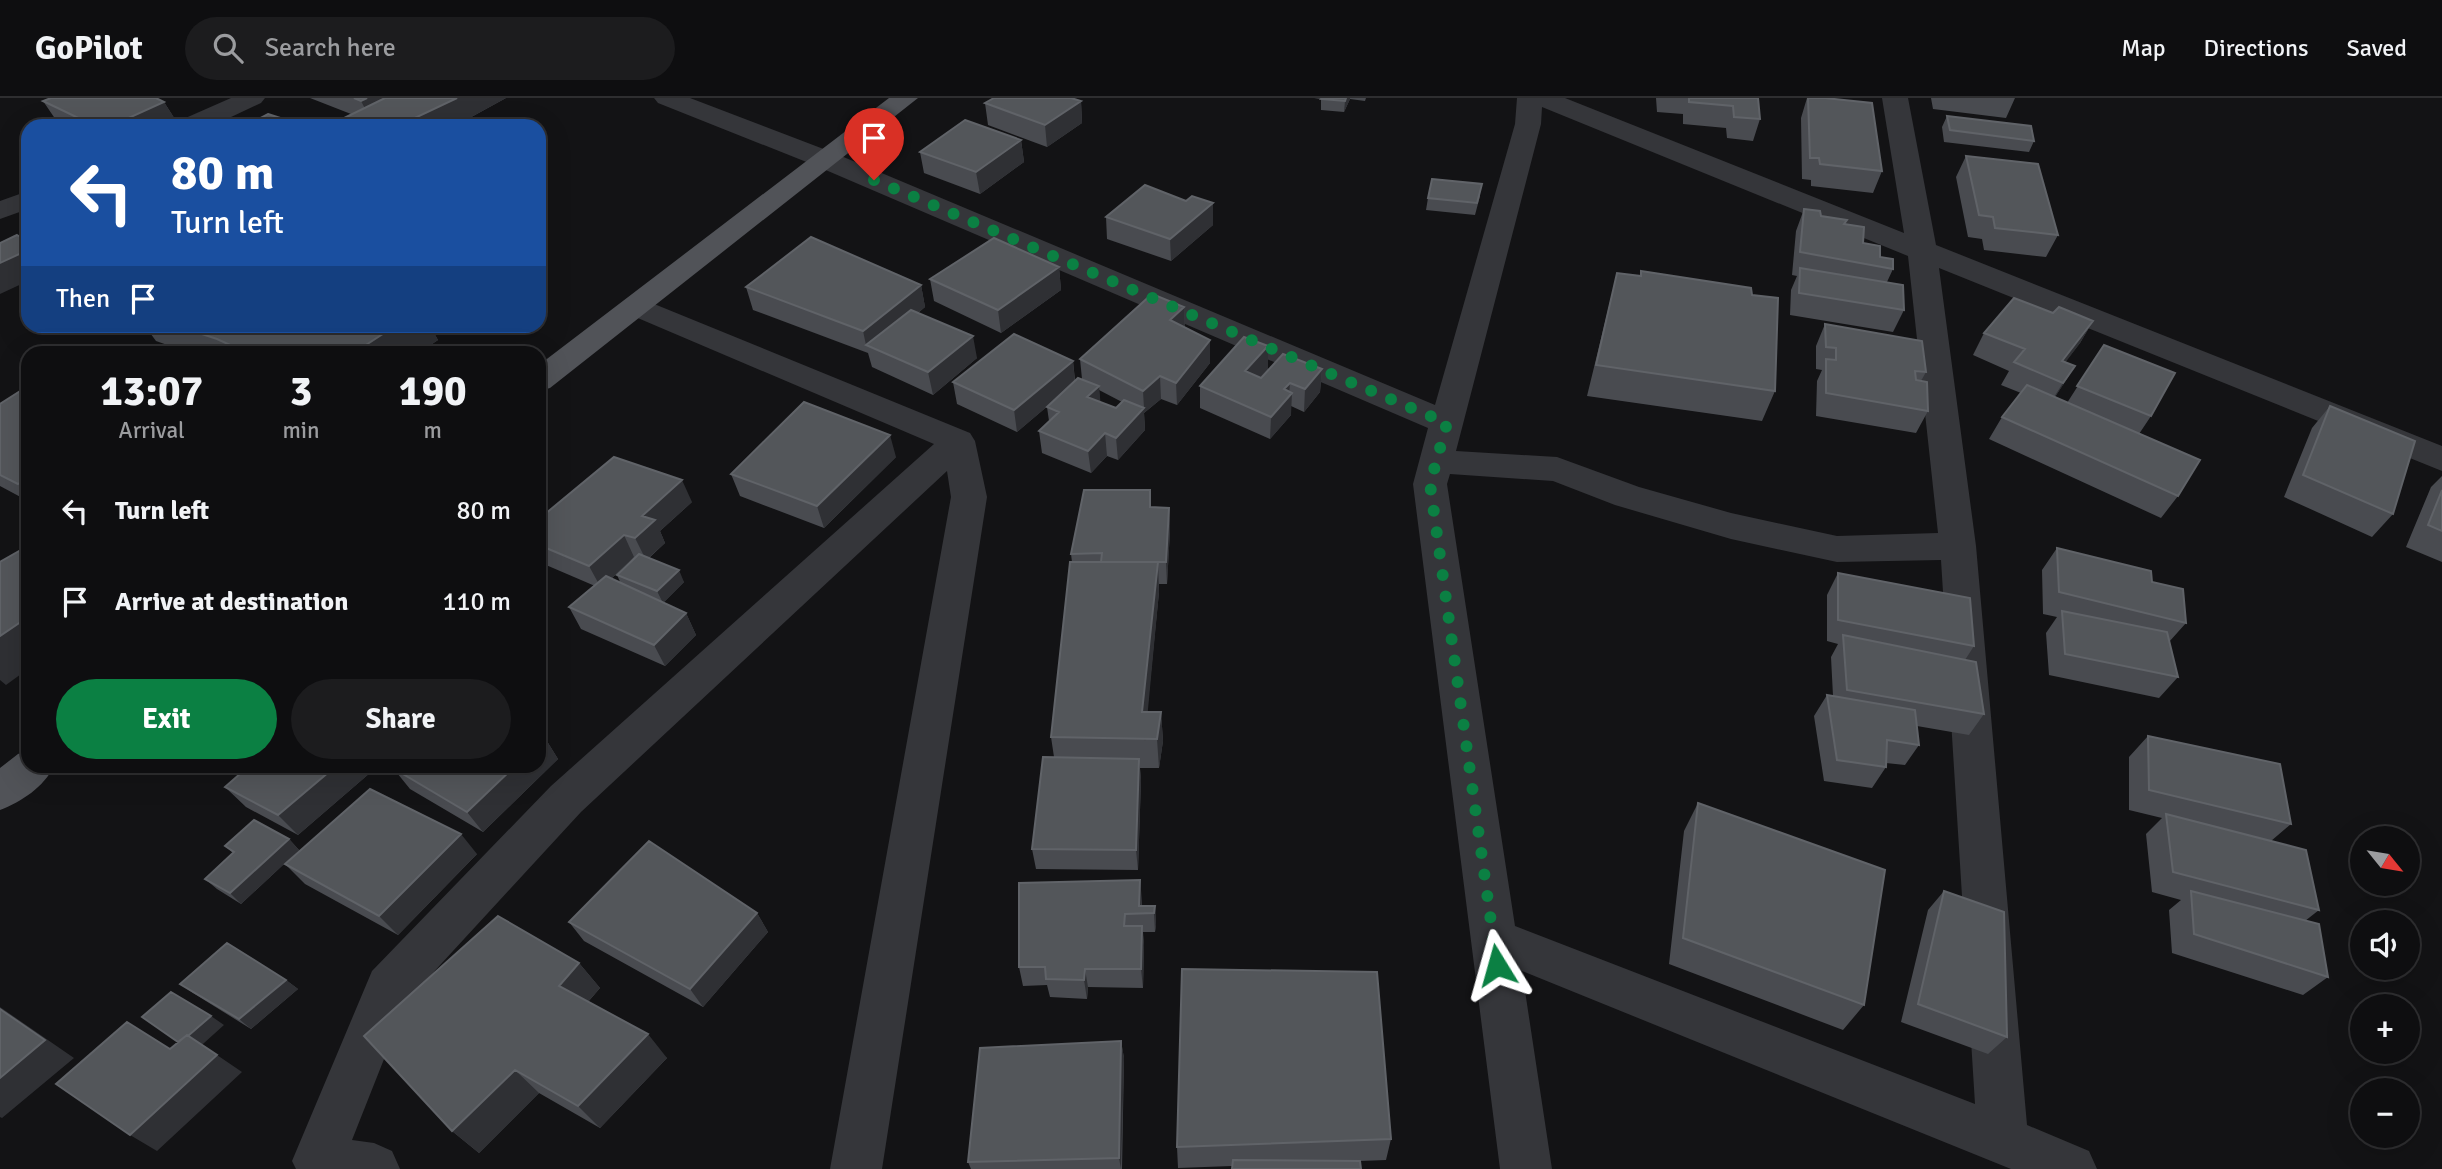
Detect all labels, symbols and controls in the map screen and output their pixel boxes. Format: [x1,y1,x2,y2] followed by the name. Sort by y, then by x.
[185,17,675,80] search box
[35,28,143,69] text: GoPilot
[209,29,247,67] icon: search
[265,32,396,64] text: Search here
[2121,33,2166,63] text: Map
[2204,33,2309,63] text: Directions
[2347,33,2407,63] text: Saved
[844,108,904,180] pin
[855,119,893,157] icon: arrive
[171,143,274,203] text: 80 m
[56,147,147,238] icon: left
[171,203,284,242] text: Turn left
[124,280,162,318] icon: arrive
[56,283,110,315] text: Then
[100,366,203,417] text: 13:07
[290,366,312,417] text: 3
[399,366,467,417] text: 190
[119,416,185,445] text: Arrival
[282,416,320,445] text: min
[424,416,442,445] text: m
[56,492,94,530] icon: left
[115,495,209,527] text: Turn left
[456,495,511,527] text: 80 m
[56,583,94,621] icon: arrive
[115,586,348,618] text: Arrive at destination
[442,586,511,618] text: 110 m
[56,679,277,759] button: Exit
[291,679,511,759] button: Share
[2350,826,2420,896] north arrow
[2350,826,2420,1148] map controls
[2350,910,2420,980] button: sound
[1460,928,1534,1002] position arrow
[2350,994,2420,1064] button: +
[2350,1078,2420,1148] button: −

